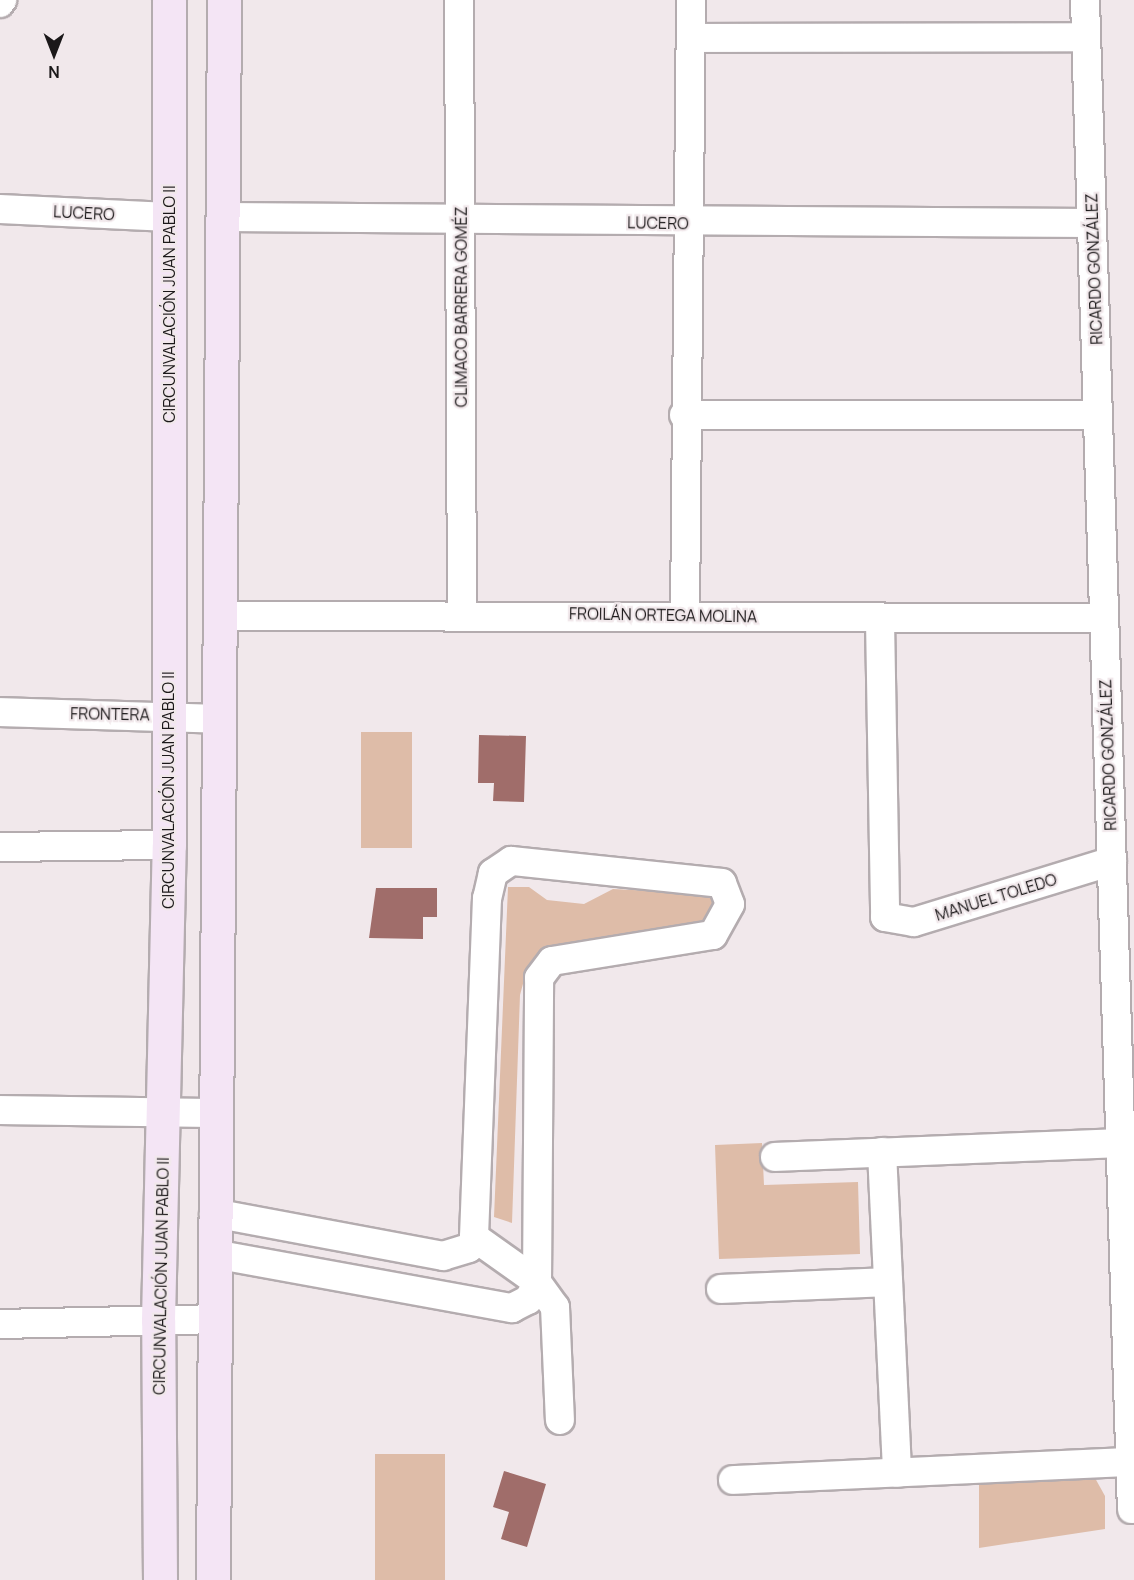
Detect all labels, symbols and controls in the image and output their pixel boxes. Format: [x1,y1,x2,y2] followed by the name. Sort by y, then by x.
[24,24,84,84] north arrow
[48,61,60,83] text: N
[159,185,179,423] street label: CIRCUNVALACIÓN JUAN PABLO II
[1082,193,1106,345] street label: RICARDO GONZÁLEZ
[53,202,115,224] street label: LUCERO
[451,207,471,407] street label: CLIMACO BARRERA GOMÉZ
[627,213,689,233] street label: LUCERO
[569,604,757,626] street label: FROILÁN ORTEGA MOLINA
[158,671,178,909] street label: CIRCUNVALACIÓN JUAN PABLO II
[1096,679,1120,831] street label: RICARDO GONZÁLEZ
[70,704,150,724] street label: FRONTERA
[932,869,1060,925] street label: MANUEL TOLEDO
[149,1157,173,1395] street label: CIRCUNVALACIÓN JUAN PABLO II

